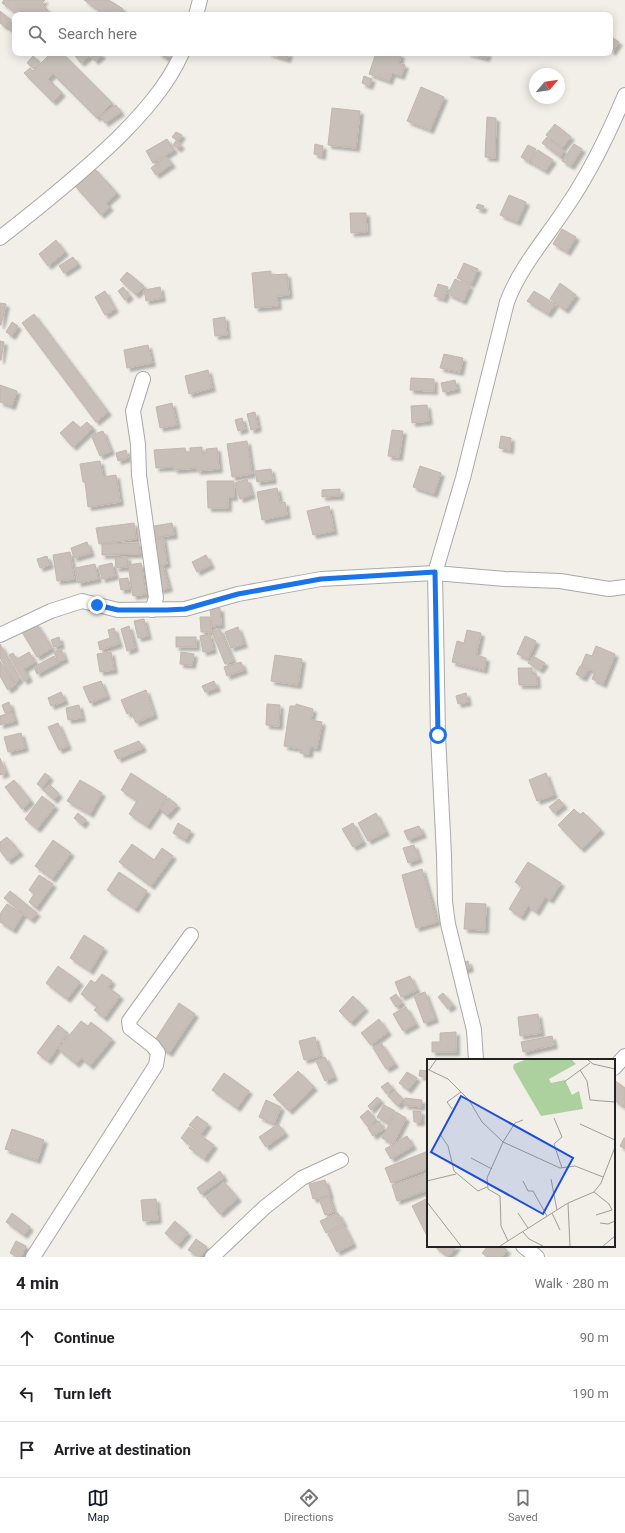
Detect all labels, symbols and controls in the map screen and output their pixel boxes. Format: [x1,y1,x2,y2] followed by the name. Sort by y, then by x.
[12,12,613,56] search box
[26,23,48,45] icon: search
[58,25,137,43] text: Search here
[529,68,565,104] north arrow
[88,596,106,614] route end
[429,726,447,744] route start
[427,1059,615,1247] inset map
[16,1273,59,1293] text: 4 min
[534,1276,609,1291] text: Walk · 280 m
[16,1327,38,1349] icon: ahead
[54,1329,115,1347] text: Continue
[580,1330,609,1345] text: 90 m
[16,1383,38,1405] icon: left
[54,1385,111,1403] text: Turn left
[572,1386,609,1401] text: 190 m
[16,1439,38,1461] icon: arrive
[54,1441,191,1459] text: Arrive at destination
[87,1487,109,1524] tab: Map
[284,1487,333,1524] tab: Directions
[508,1487,538,1524] tab: Saved

